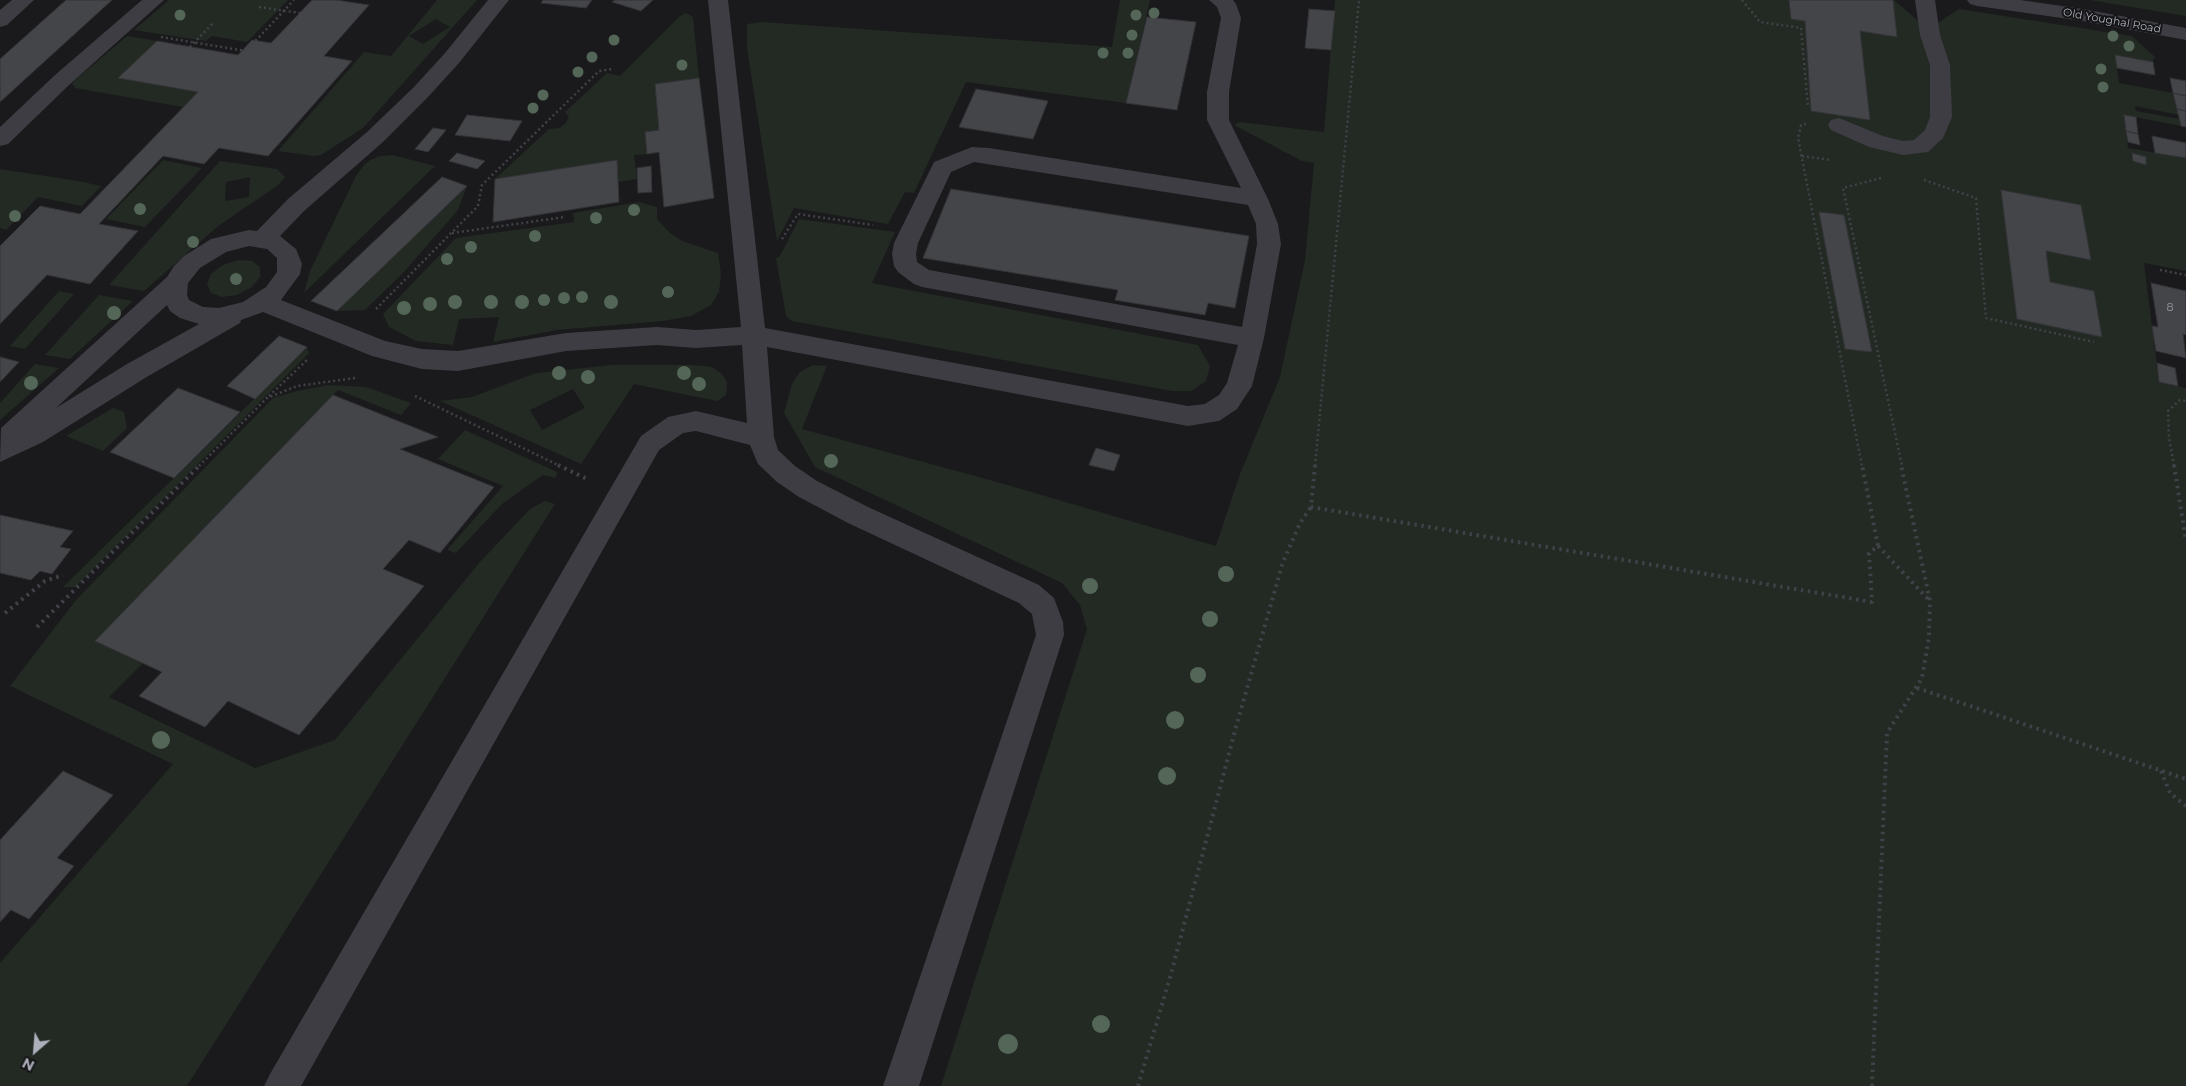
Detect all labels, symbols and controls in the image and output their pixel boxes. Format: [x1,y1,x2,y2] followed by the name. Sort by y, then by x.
[2062,6,2162,36] street label: Old Youghal Road
[2166,301,2174,315] house number: 8
[10,1026,60,1076] north arrow
[19,1054,37,1075] text: N

